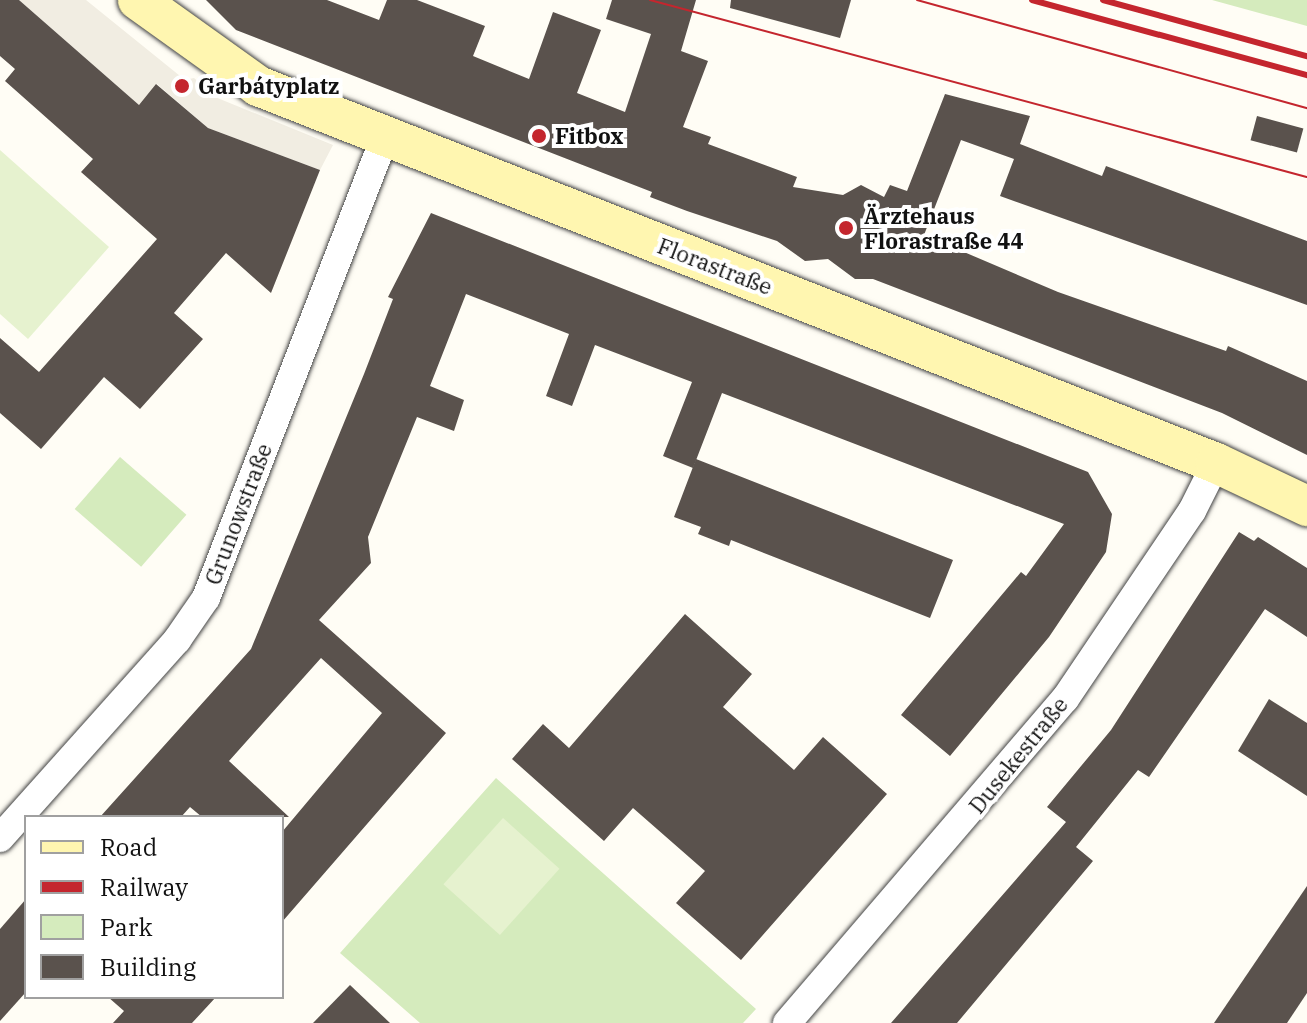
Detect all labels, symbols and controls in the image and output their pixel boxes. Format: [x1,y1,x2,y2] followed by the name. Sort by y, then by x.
[198,73,339,99] place label: Garbátyplatz
[173,77,191,95] marker: Garbátyplatz
[555,123,623,149] place label: Fitbox
[530,127,548,145] marker: Fitbox
[864,202,1024,254] place label: Ärztehaus Florastraße 44
[835,217,857,239] marker: Ärztehaus Florastraße 44
[654,232,776,300] street label: Florastraße
[199,440,277,588] street label: Grunowstraße
[963,692,1073,818] street label: Dusekestraße
[24,815,284,999] legend
[100,831,157,863] text: Road
[100,871,188,903] text: Railway
[100,911,152,943] text: Park
[100,951,196,983] text: Building

